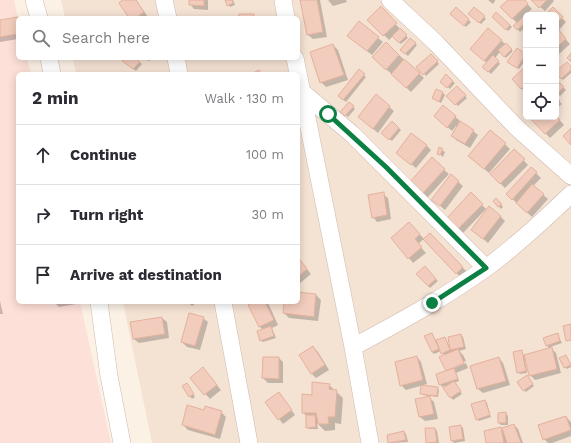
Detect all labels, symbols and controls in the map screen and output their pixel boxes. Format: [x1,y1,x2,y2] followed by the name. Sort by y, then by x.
[523,12,559,120] map controls
[523,12,559,48] button: +
[16,16,300,60] search box
[30,27,52,49] icon: search
[62,29,150,47] text: Search here
[523,48,559,84] button: −
[523,84,559,120] button: locate
[32,88,78,108] text: 2 min
[205,91,284,106] text: Walk · 130 m
[319,105,337,123] route start
[32,144,54,166] icon: ahead
[70,146,137,164] text: Continue
[246,147,284,162] text: 100 m
[32,204,54,226] icon: right
[70,206,143,224] text: Turn right
[252,207,284,222] text: 30 m
[32,264,54,286] icon: arrive
[70,266,222,284] text: Arrive at destination
[423,294,441,312] route end

